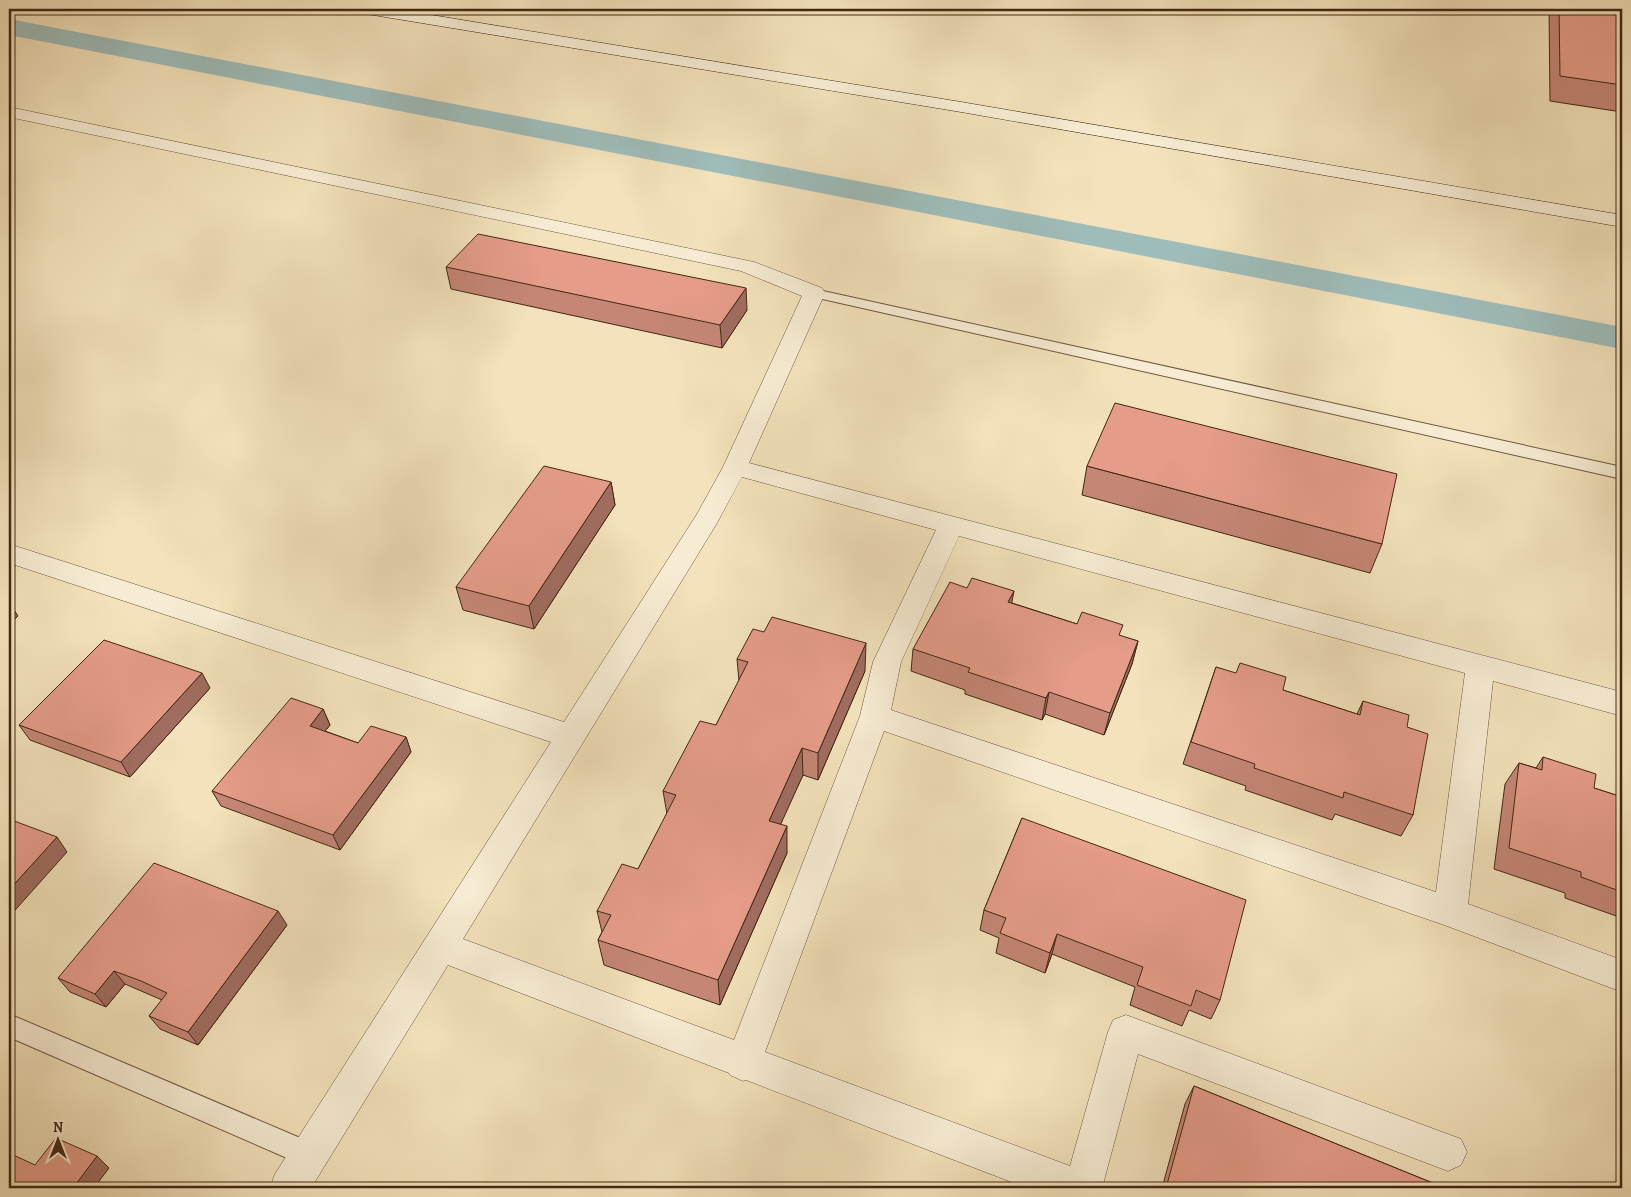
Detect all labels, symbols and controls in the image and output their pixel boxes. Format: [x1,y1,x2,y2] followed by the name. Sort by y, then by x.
[32,1114,82,1164] north arrow
[53,1118,63,1137] text: N

